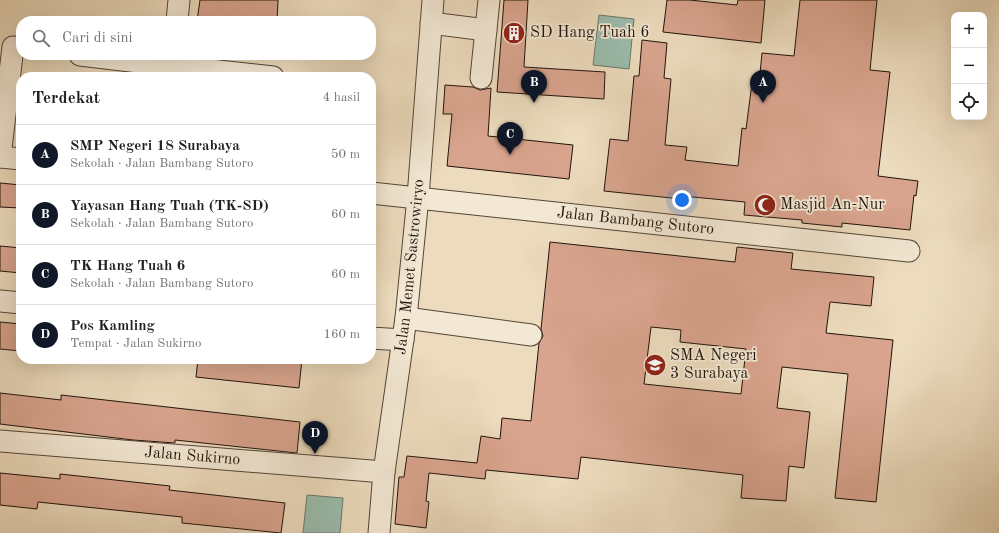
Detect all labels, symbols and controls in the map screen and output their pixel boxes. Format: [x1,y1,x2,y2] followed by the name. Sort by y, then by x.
[951,12,987,120] map controls
[951,12,987,48] button: +
[16,16,376,60] search box
[501,20,527,46] building icon: SD Hang Tuah 6
[530,25,650,41] place label: SD Hang Tuah 6
[30,27,52,49] icon: search
[62,31,133,46] text: Cari di sini
[951,48,987,84] button: −
[521,70,547,103] pin: B
[750,70,776,103] pin: A
[951,84,987,120] button: locate
[32,90,100,107] text: Terdekat
[323,91,360,104] text: 4 hasil
[497,122,523,155] pin: C
[70,139,240,154] text: SMP Negeri 18 Surabaya
[40,148,50,161] text: A
[331,148,360,161] text: 50 m
[70,157,253,170] text: Sekolah · Jalan Bambang Sutoro
[393,178,427,356] street label: Jalan Memet Sastrowiryo
[672,190,692,210] your location
[752,192,778,218] mosque icon: Masjid An-Nur
[780,197,885,213] place label: Masjid An-Nur
[70,199,269,214] text: Yayasan Hang Tuah (TK-SD)
[556,205,715,238] street label: Jalan Bambang Sutoro
[40,208,50,221] text: B
[331,208,360,221] text: 60 m
[70,217,253,230] text: Sekolah · Jalan Bambang Sutoro
[70,259,185,274] text: TK Hang Tuah 6
[41,268,49,281] text: C
[331,268,360,281] text: 60 m
[70,277,253,290] text: Sekolah · Jalan Bambang Sutoro
[70,319,155,334] text: Pos Kamling
[40,328,50,341] text: D
[323,328,360,341] text: 160 m
[70,337,201,350] text: Tempat · Jalan Sukirno
[670,348,757,382] place label: SMA Negeri 3 Surabaya
[642,352,668,378] school or university icon: SMA Negeri 3 Surabaya
[302,421,328,454] pin: D
[144,445,241,468] street label: Jalan Sukirno

